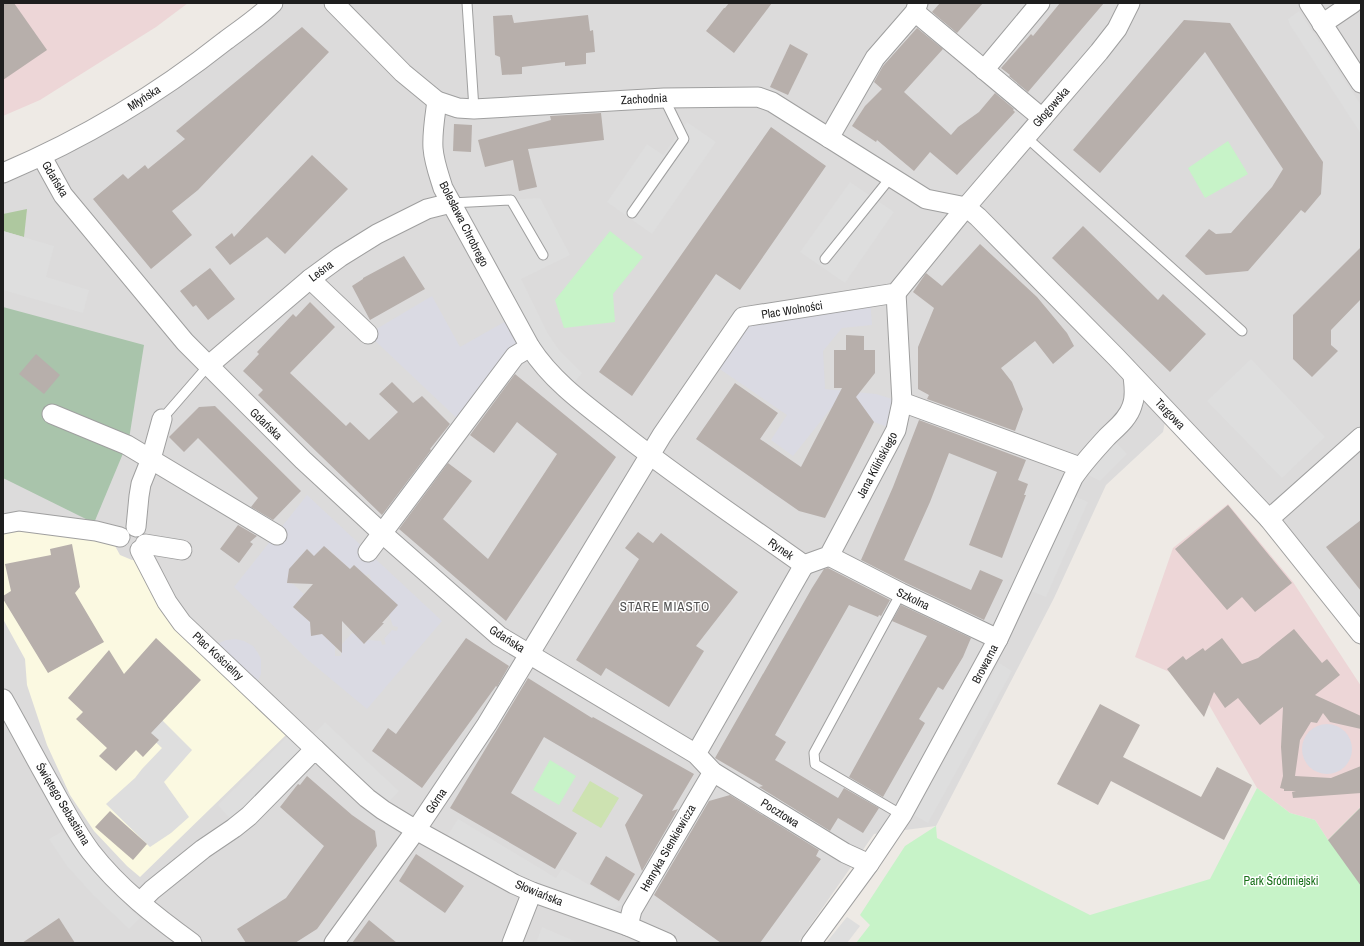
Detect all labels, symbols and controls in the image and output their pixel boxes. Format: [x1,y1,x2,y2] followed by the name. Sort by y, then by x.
[125,81,164,115] street label: Młyńska
[1029,83,1073,131] street label: Głogowska
[620,90,668,108] street label: Zachodnia
[38,158,72,200] street label: Gdańska
[436,178,492,270] street label: Bolesława Chrobrego
[305,256,337,285] street label: Leśna
[760,297,824,323] street label: Plac Wolności
[1151,395,1189,433] street label: Targowa
[246,405,286,444] street label: Gdańska
[853,429,901,501] street label: Jana Kilińskiego
[765,534,797,564] street label: Rynek
[894,584,933,614] street label: Szkolna
[620,598,710,615] district label: STARE MIASTO
[486,622,528,657] street label: Gdańska
[189,628,247,684] street label: Plac Kościelny
[968,641,1002,686] street label: Browarna
[32,760,94,849] street label: Świętego Sebastiana
[422,785,451,817] street label: Górna
[758,795,803,831] street label: Pocztowa
[637,801,700,894] street label: Henryka Sienkiewicza
[1244,873,1318,889] park label: Park Śródmiejski
[513,876,566,910] street label: Słowiańska

